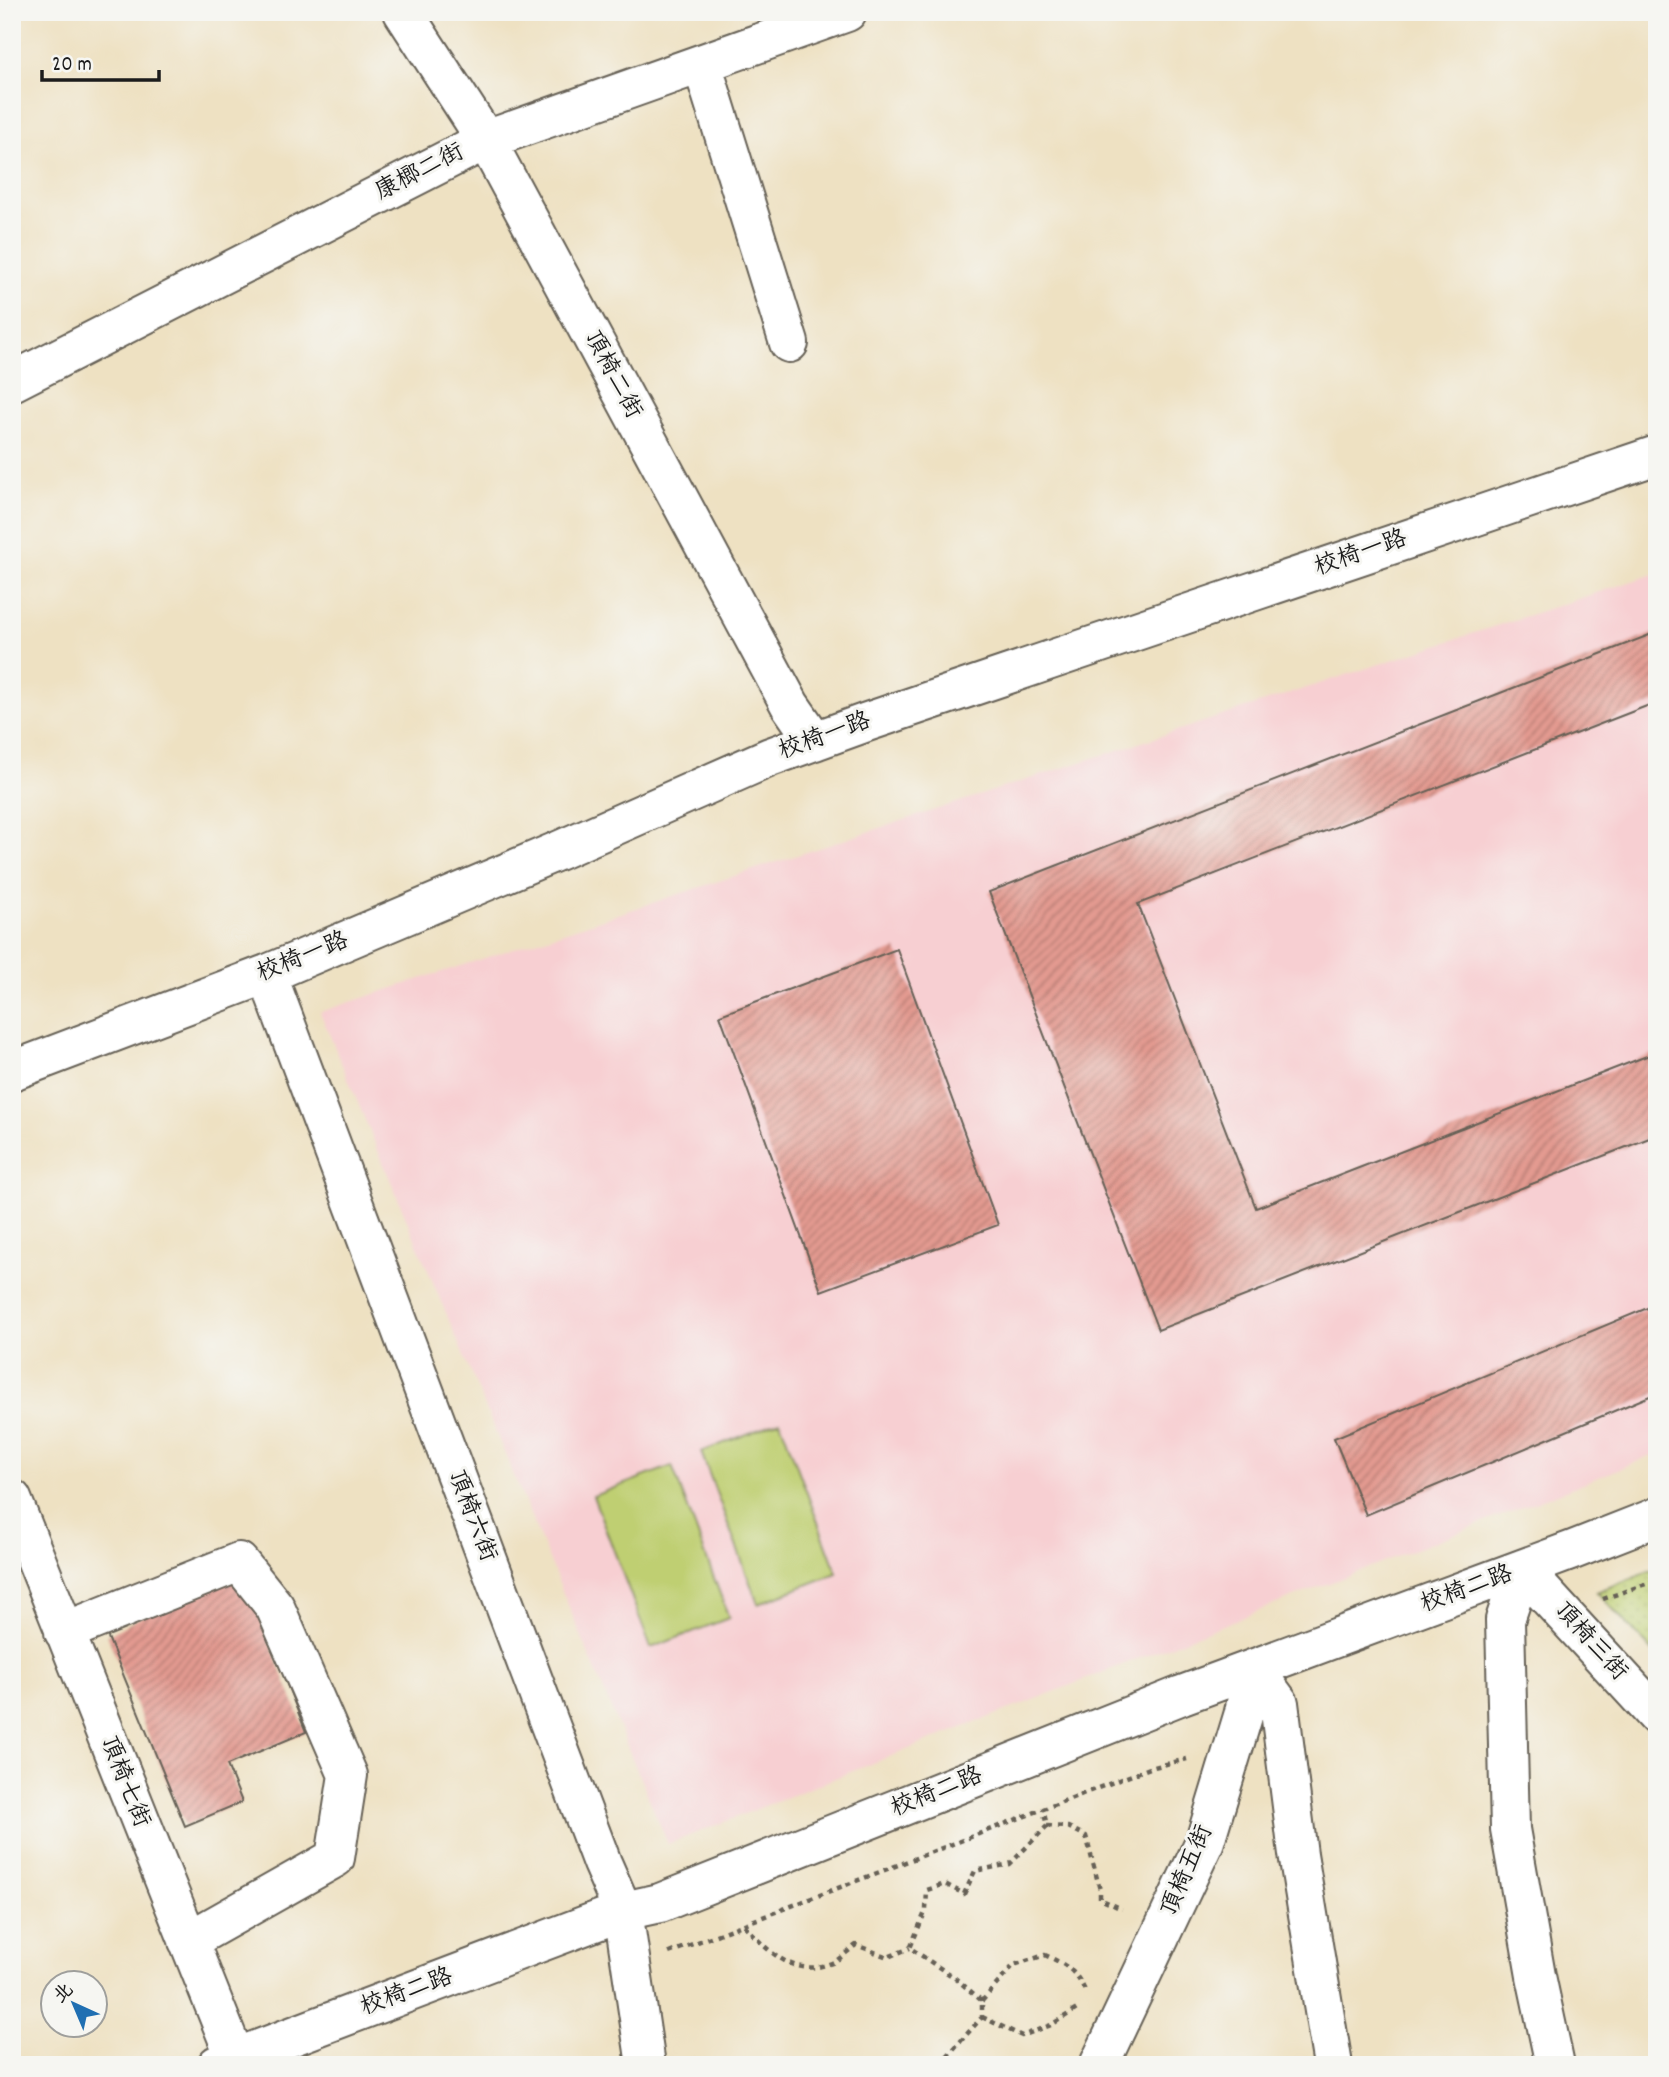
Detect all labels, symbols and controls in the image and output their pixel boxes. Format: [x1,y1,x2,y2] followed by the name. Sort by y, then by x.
[42,38,159,82] scale bar
[52,51,92,81] text: 20 m
[370,136,470,210] street label: 康榔二街
[574,325,650,425] street label: 頂椅二街
[1310,522,1412,586] street label: 校椅一路
[774,705,876,769] street label: 校椅一路
[252,924,354,992] street label: 校椅一路
[438,1465,504,1567] street label: 頂椅六街
[1416,1558,1518,1622] street label: 校椅二路
[1545,1595,1635,1689] street label: 頂椅三街
[90,1731,158,1833] street label: 頂椅七街
[886,1759,988,1827] street label: 校椅二路
[1154,1820,1222,1922] street label: 頂椅五街
[356,1961,458,2025] street label: 校椅二路
[38,1968,108,2038] north arrow
[48,1978,81,2011] text: 北

